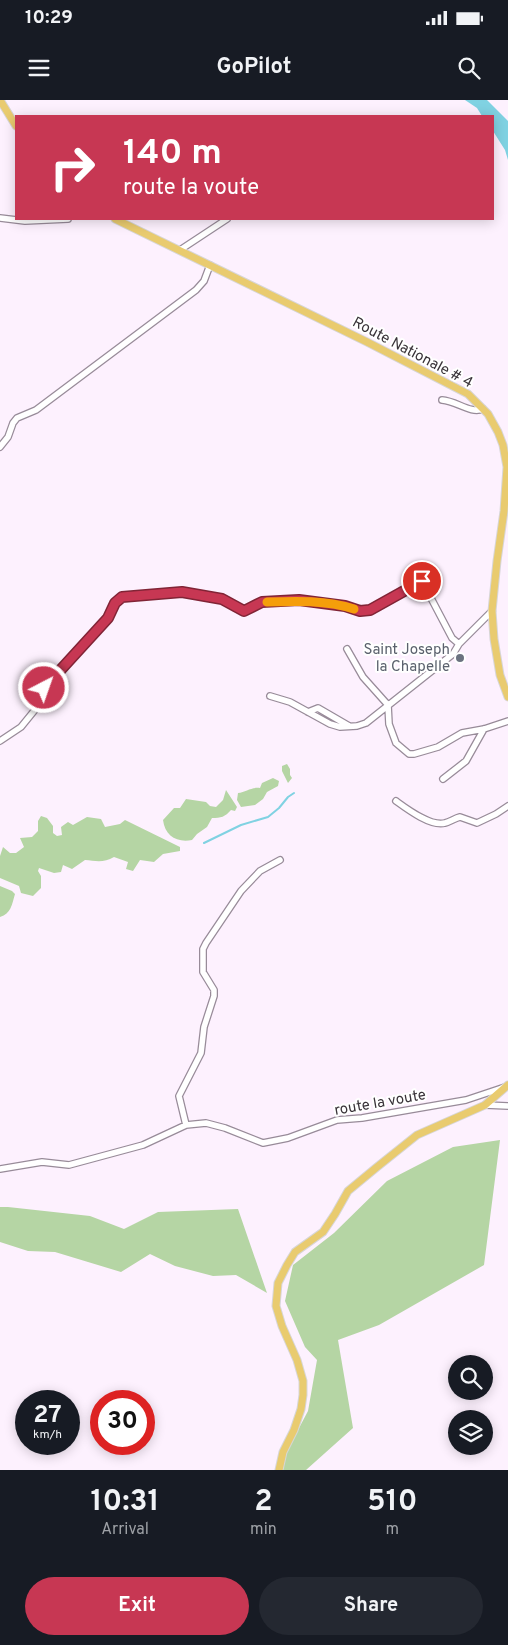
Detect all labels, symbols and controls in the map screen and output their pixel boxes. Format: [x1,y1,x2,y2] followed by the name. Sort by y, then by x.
[25,6,73,30] text: 10:29
[25,54,53,82] icon: menu
[216,54,292,81] text: GoPilot
[455,54,483,82] icon: search
[123,132,222,176] text: 140 m
[40,135,105,200] icon: right
[123,175,259,202] text: route la voute
[349,314,476,393] street label: Route Nationale # 4
[401,560,443,602] pin
[408,567,436,595] icon: arrive
[363,641,450,677] place label: Saint Joseph la Chapelle
[454,652,466,664] marker: Saint Joseph la Chapelle
[17,661,69,713] position arrow
[333,1086,428,1121] street label: route la voute
[448,1355,493,1455] map controls
[448,1355,493,1400] button: search
[90,1390,155,1455] speed limit sign: 30
[33,1400,62,1432] text: 27
[448,1410,493,1455] button: layers
[33,1427,62,1443] text: km/h
[91,1484,160,1521] text: 10:31
[254,1484,273,1521] text: 2
[367,1484,417,1521] text: 510
[101,1520,149,1540] text: Arrival
[250,1520,277,1540] text: min
[386,1520,399,1540] text: m
[25,1577,249,1635] button: Exit
[259,1577,483,1635] button: Share

